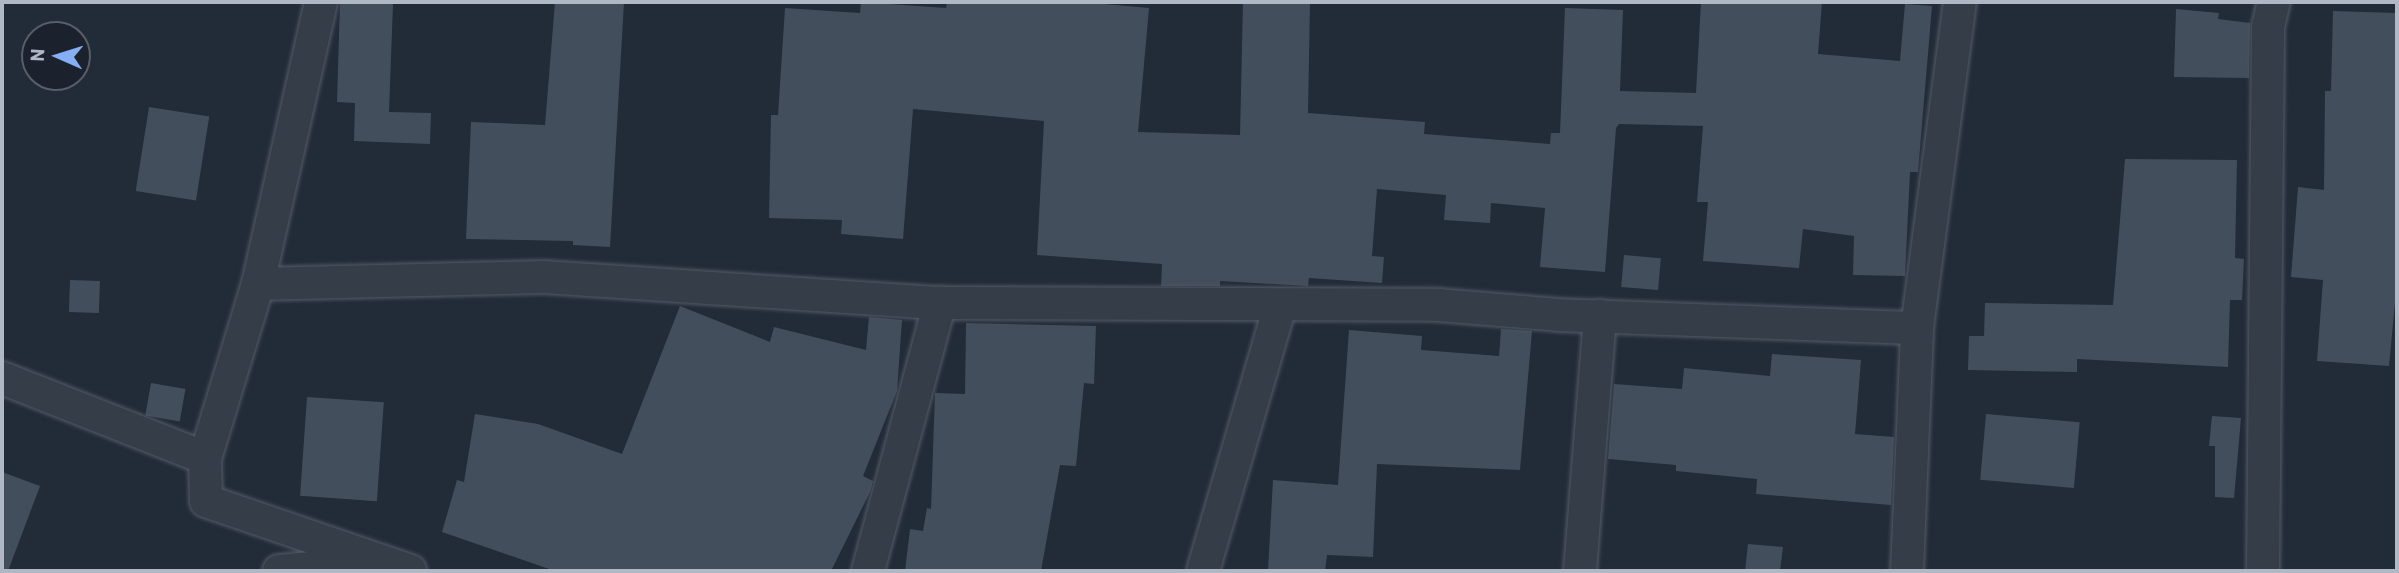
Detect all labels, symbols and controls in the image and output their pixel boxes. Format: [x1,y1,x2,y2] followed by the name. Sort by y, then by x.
[21,21,91,91] north arrow
[25,48,48,62] text: N

